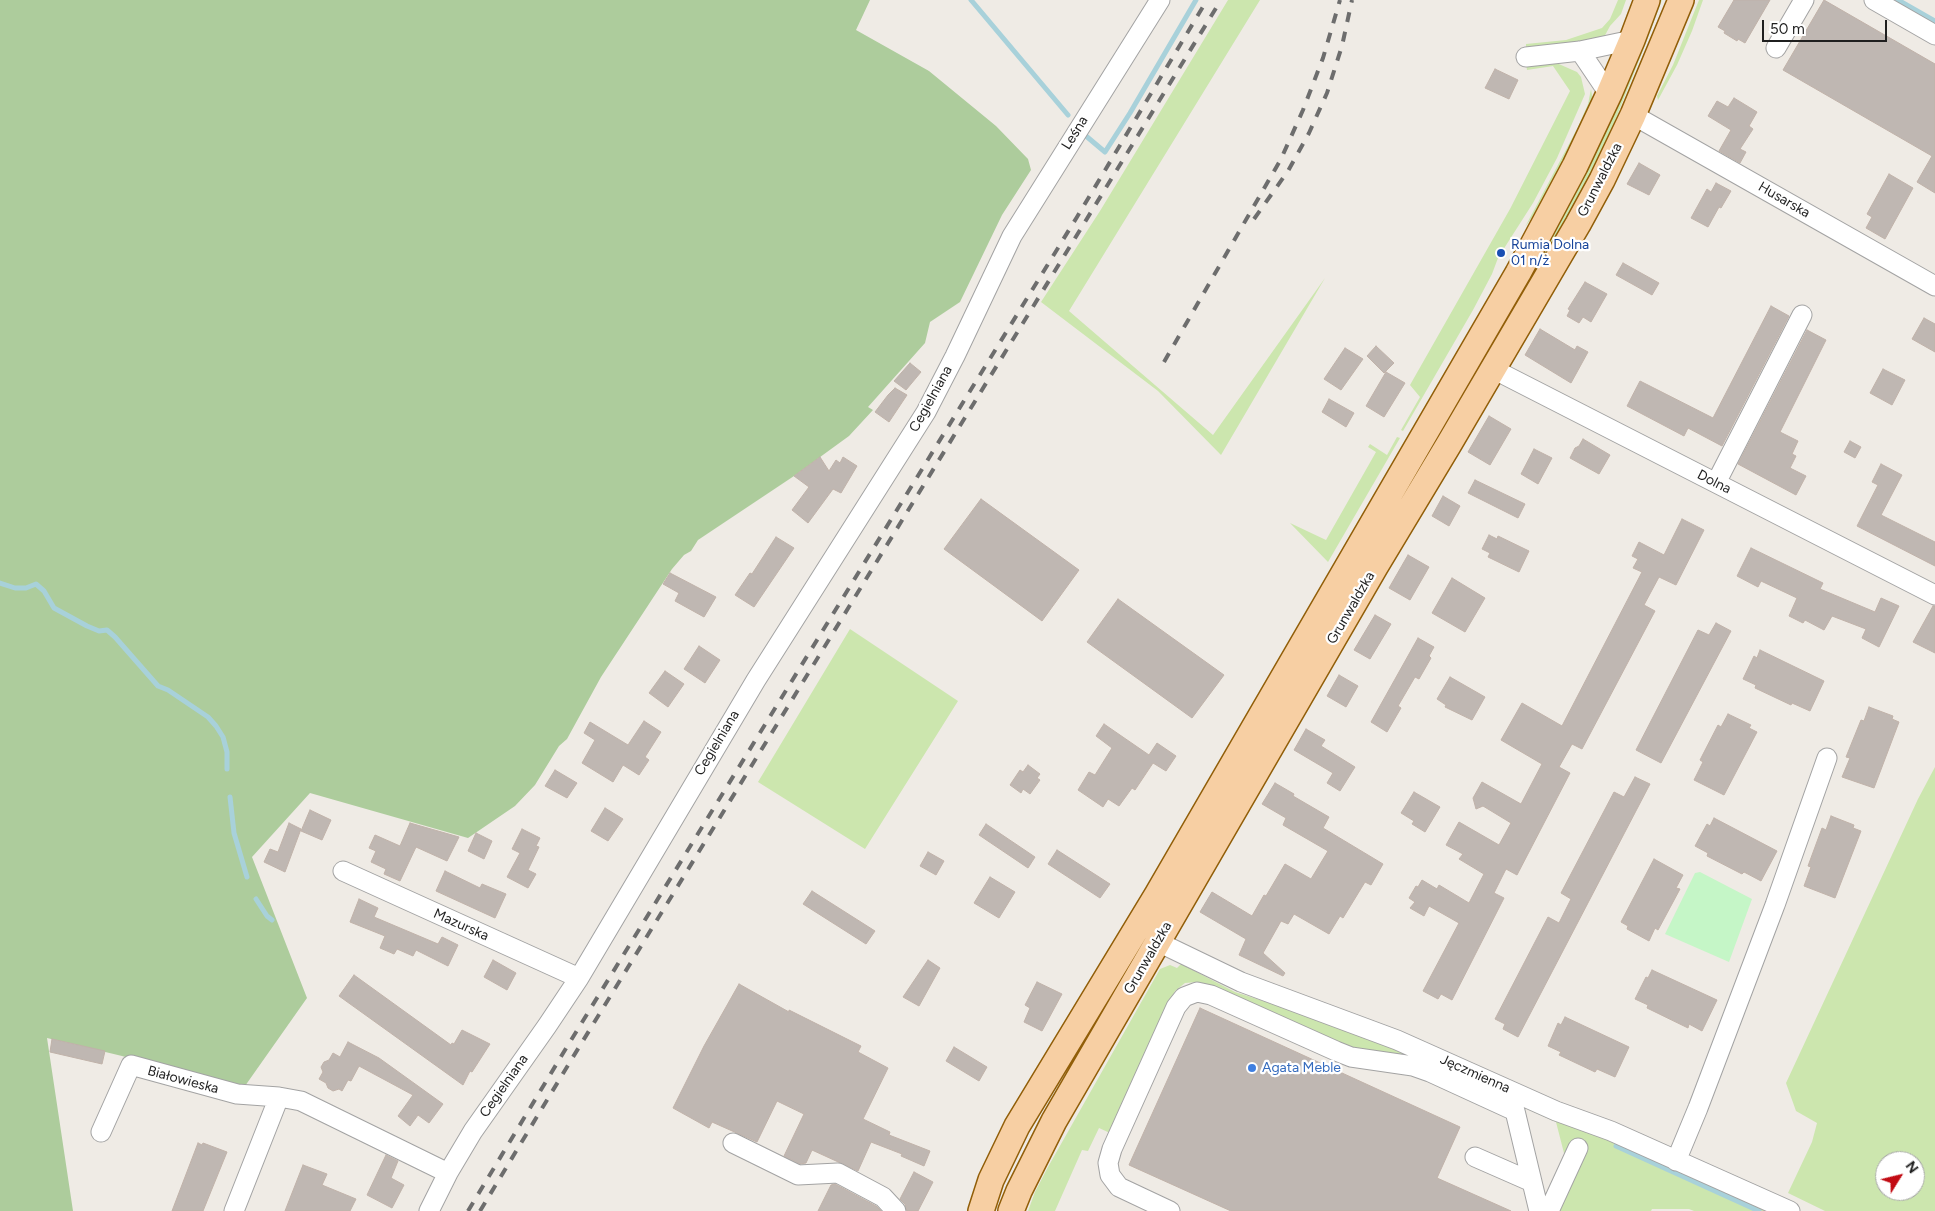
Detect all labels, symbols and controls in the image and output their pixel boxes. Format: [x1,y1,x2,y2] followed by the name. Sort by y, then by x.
[1765,10,1890,42] scale bar
[1770,20,1805,38] text: 50 m
[1058,113,1092,153] street label: Leśna
[1574,140,1626,220] street label: Grunwaldzka
[1755,178,1813,222] street label: Husarska
[1511,237,1589,270] place label: Rumia Dolna 01 n/ż
[1495,247,1507,259] marker: Rumia Dolna 01 n/ż
[906,363,956,435] street label: Cegielniana
[1694,466,1734,498] street label: Dolna
[1324,569,1378,647] street label: Grunwaldzka
[691,707,743,779] street label: Cegielniana
[431,905,491,945] street label: Mazurska
[1121,919,1175,997] street label: Grunwaldzka
[476,1051,532,1121] street label: Cegielniana
[1437,1051,1513,1097] street label: Jęczmienna
[1262,1060,1341,1076] place label: Agata Meble
[146,1062,220,1098] street label: Białowieska
[1246,1062,1258,1074] marker: Agata Meble
[1875,1151,1925,1201] north arrow
[1902,1158,1922,1177] text: N

